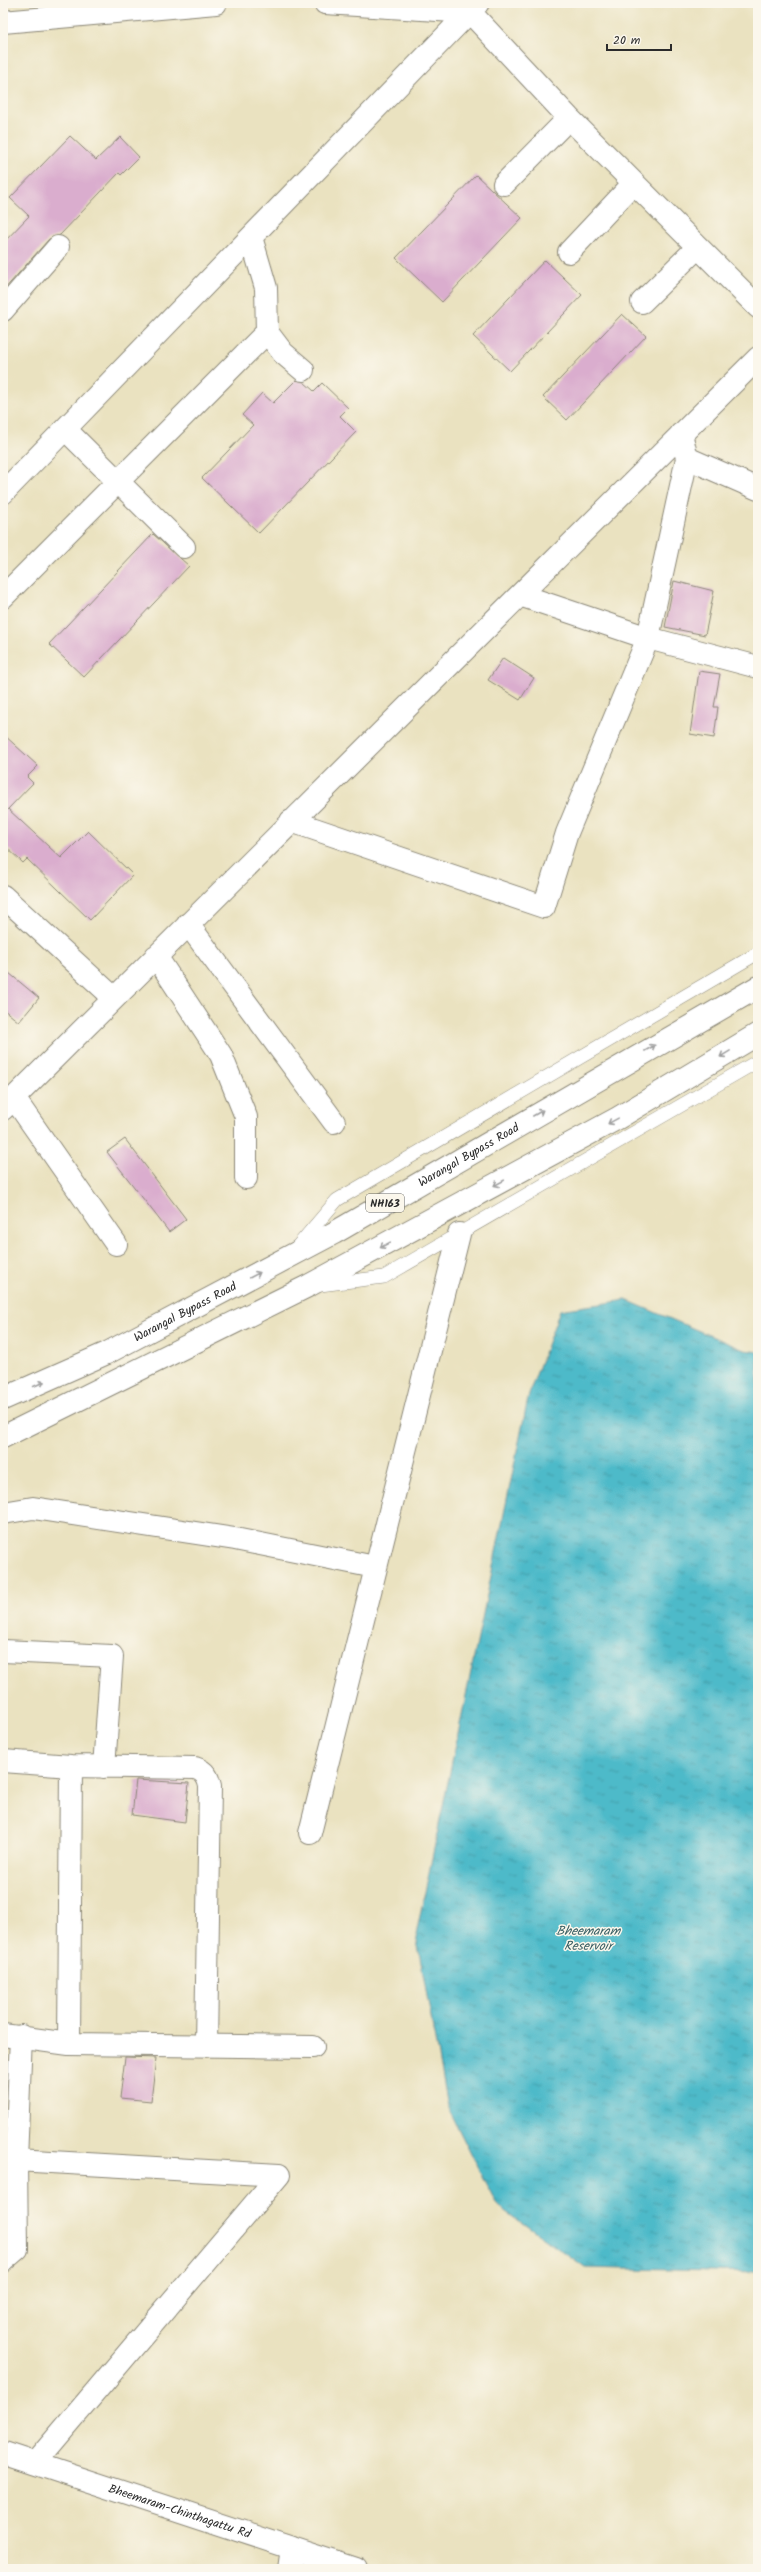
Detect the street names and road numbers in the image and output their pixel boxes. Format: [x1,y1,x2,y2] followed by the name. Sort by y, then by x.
[415,1118,524,1192] street label: Warangal Bypass Road
[366,1194,404,1212] road number: NH163
[130,1277,241,1347] street label: Warangal Bypass Road
[106,2479,254,2544] street label: Bheemaram-Chinthagattu Rd

